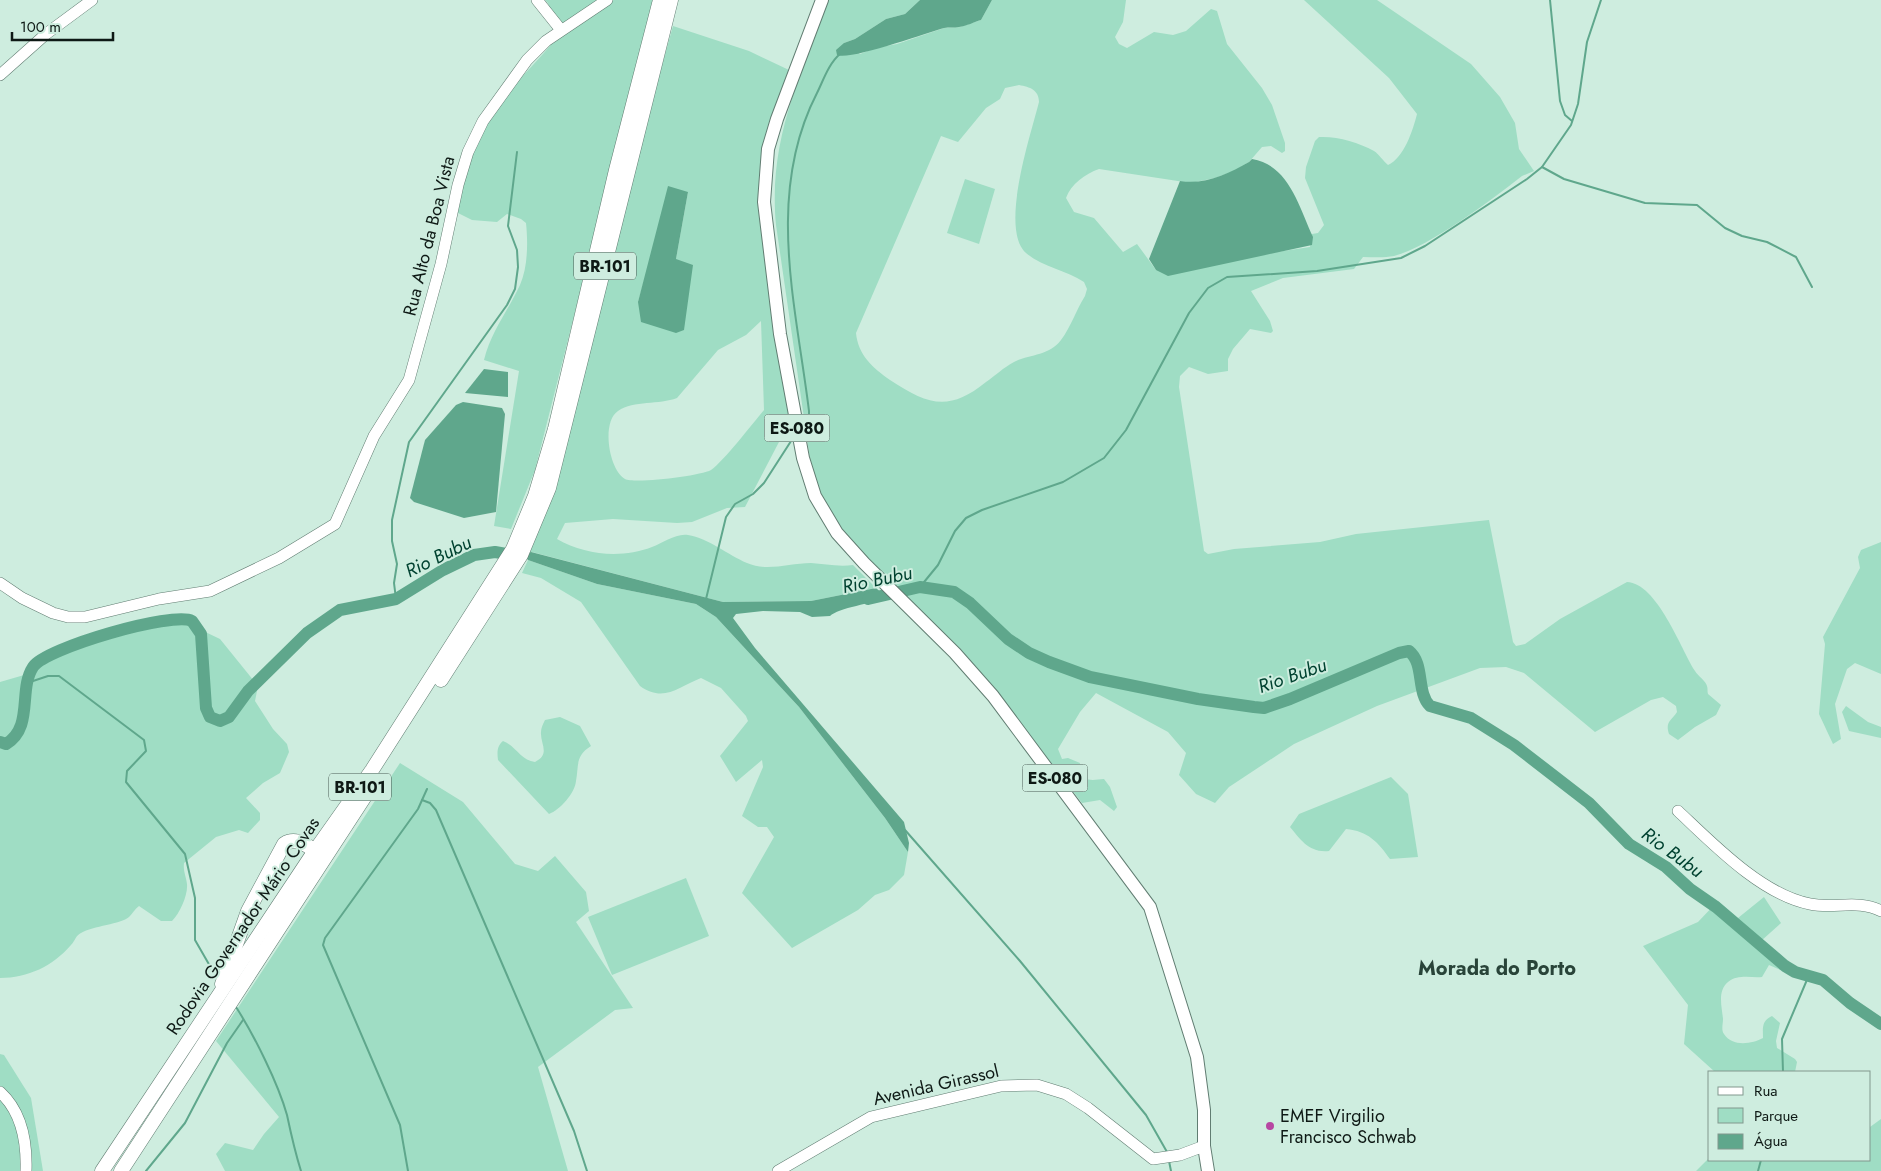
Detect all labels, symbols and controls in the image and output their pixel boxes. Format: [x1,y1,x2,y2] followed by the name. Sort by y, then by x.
[12,10,114,42] scale bar
[20,16,61,38] text: 100 m
[397,153,461,319] street label: Rua Alto da Boa Vista
[574,252,636,280] road number: BR-101
[764,414,830,442] road number: ES-080
[400,529,476,584] water label: Rio Bubu
[840,559,915,600] water label: Rio Bubu
[1254,651,1330,700] water label: Rio Bubu
[1022,764,1088,791] road number: ES-080
[329,774,391,800] road number: BR-101
[160,812,326,1040] street label: Rodovia Governador Mário Covas
[1636,821,1710,884] water label: Rio Bubu
[1418,954,1576,983] district label: Morada do Porto
[871,1058,1001,1112] street label: Avenida Girassol
[1708,1071,1871,1161] legend
[1754,1080,1778,1102] text: Rua
[1280,1103,1416,1150] place label: EMEF Virgilio Francisco Schwab
[1754,1105,1798,1127] text: Parque
[1264,1120,1276,1132] marker: EMEF Virgilio Francisco Schwab
[1754,1130,1788,1152] text: Água

